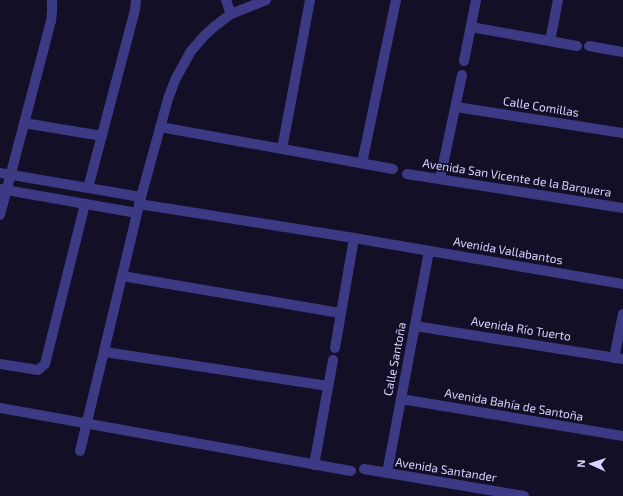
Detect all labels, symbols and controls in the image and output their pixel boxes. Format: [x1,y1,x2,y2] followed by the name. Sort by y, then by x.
[502,93,580,119] street label: Calle Comillas
[422,155,613,199] street label: Avenida San Vicente de la Barquera
[452,233,564,267] street label: Avenida Vallabantos
[470,313,572,343] street label: Avenida Río Tuerto
[380,321,408,397] street label: Calle Santoña
[444,385,585,423] street label: Avenida Bahía de Santoña
[571,444,611,484] north arrow
[394,454,498,484] street label: Avenida Santander
[574,459,587,468] text: N

